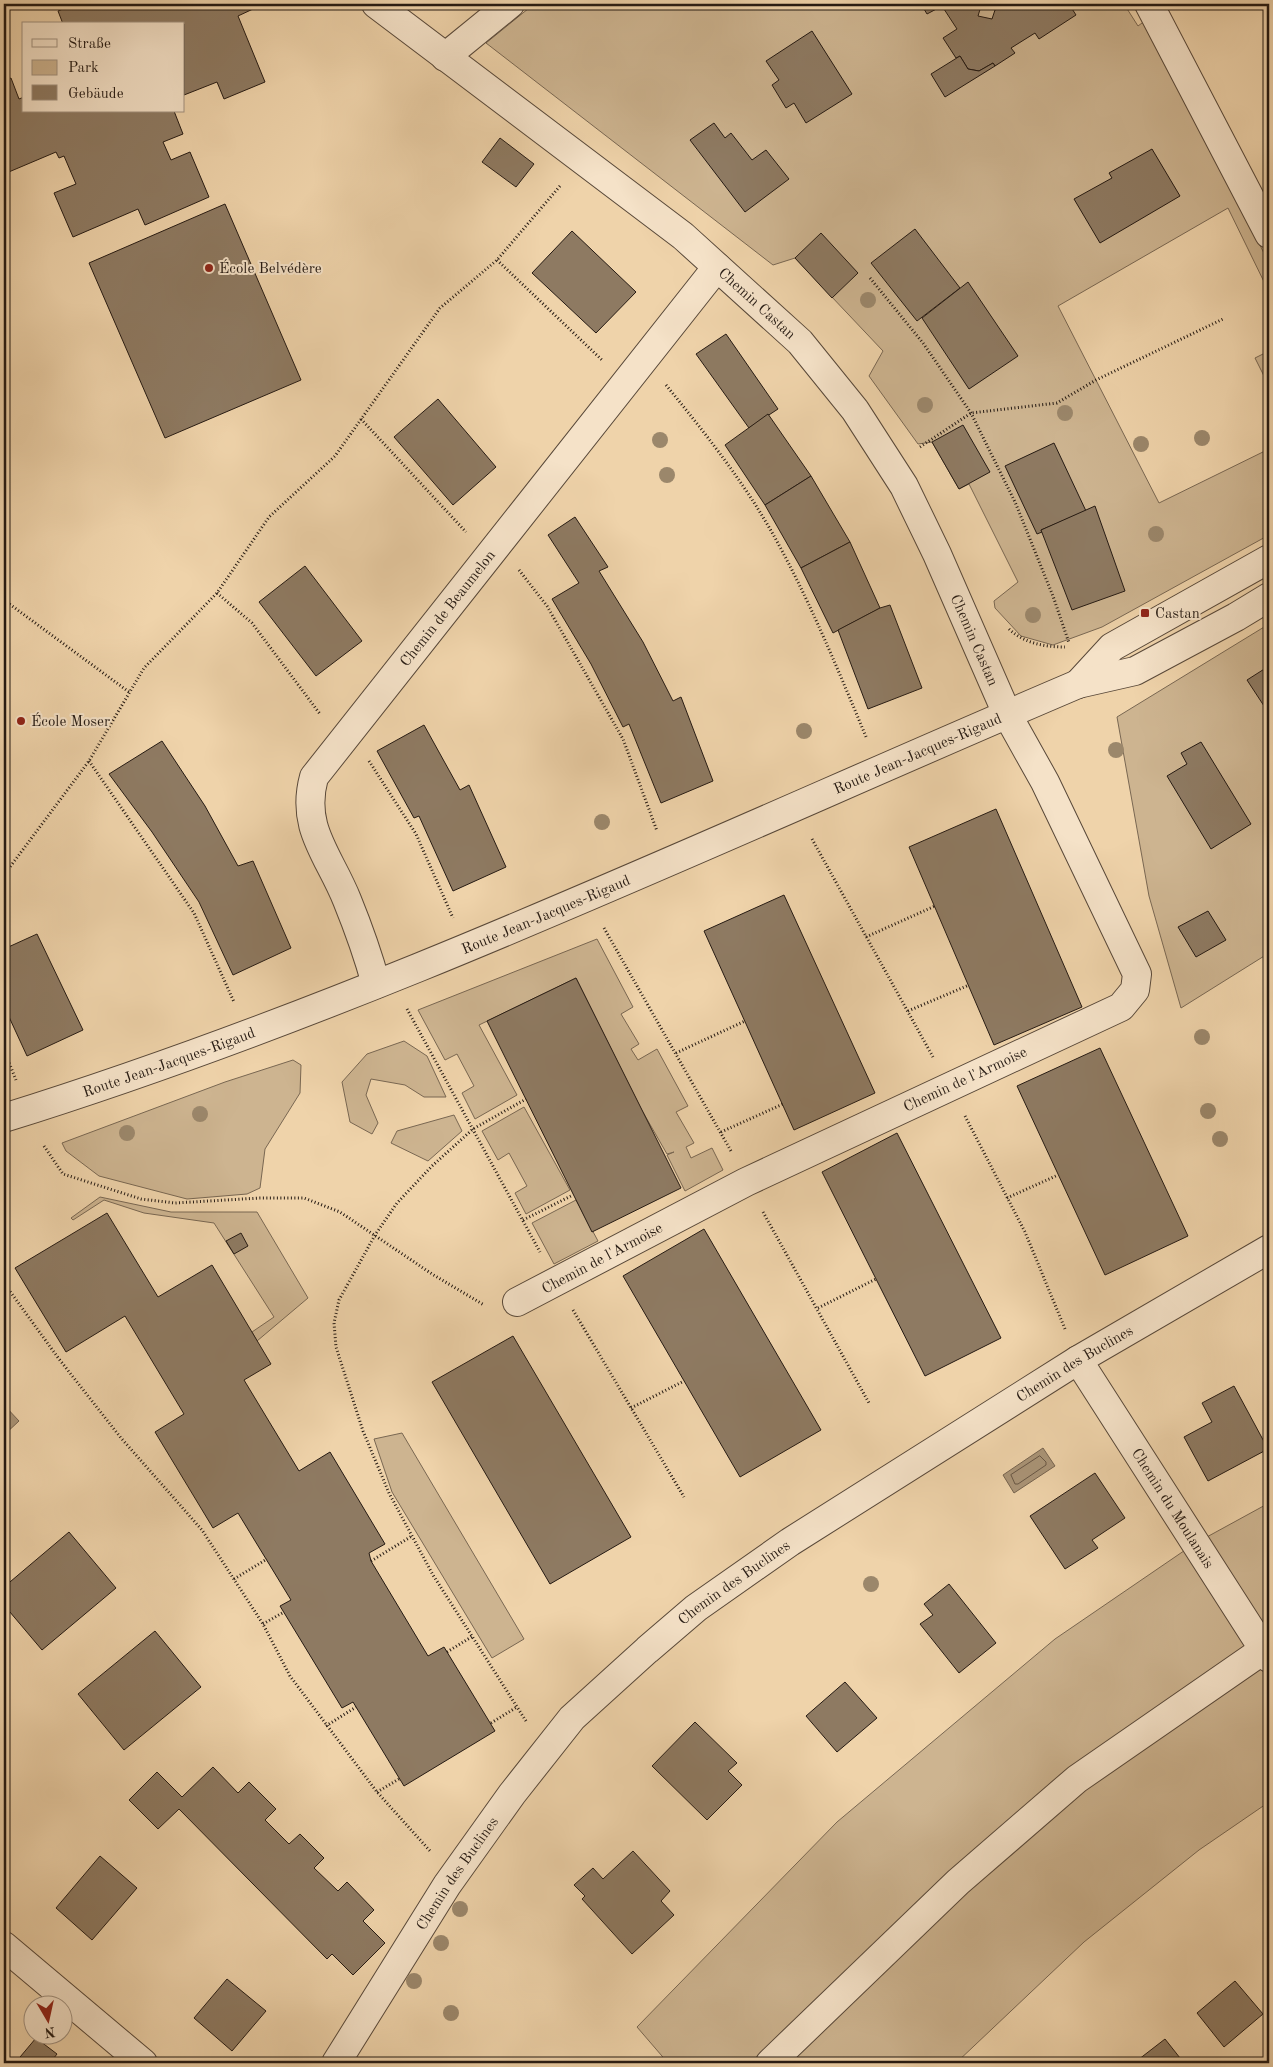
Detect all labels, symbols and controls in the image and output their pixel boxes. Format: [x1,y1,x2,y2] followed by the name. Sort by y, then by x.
[22,22,185,112] legend
[68,37,111,52] text: Straße
[68,61,99,76] text: Park
[68,87,124,102] text: Gebäude
[219,259,322,277] place label: École Belvédère
[203,262,215,274] marker: École Belvédère
[715,266,798,343] street label: Chemin Castan
[398,548,499,670] street label: Chemin de Beaumelon
[947,593,1000,689] street label: Chemin Castan
[1139,607,1151,619] marker: Castan
[1155,607,1200,622] place label: Castan
[31,712,110,730] place label: École Moser
[832,712,1004,798] street label: Route Jean-Jacques-Rigaud
[15,715,27,727] marker: École Moser
[460,873,633,958] street label: Route Jean-Jacques-Rigaud
[81,1026,258,1101] street label: Route Jean-Jacques-Rigaud
[902,1045,1030,1116] street label: Chemin de l'Armoise
[540,1221,666,1297] street label: Chemin de l'Armoise
[1014,1324,1136,1406] street label: Chemin des Buclines
[1128,1446,1216,1572] street label: Chemin du Moulanais
[676,1538,793,1628] street label: Chemin des Buclines
[415,1815,502,1933] street label: Chemin des Buclines
[22,1994,72,2044] north arrow
[43,2024,56,2040] text: N

